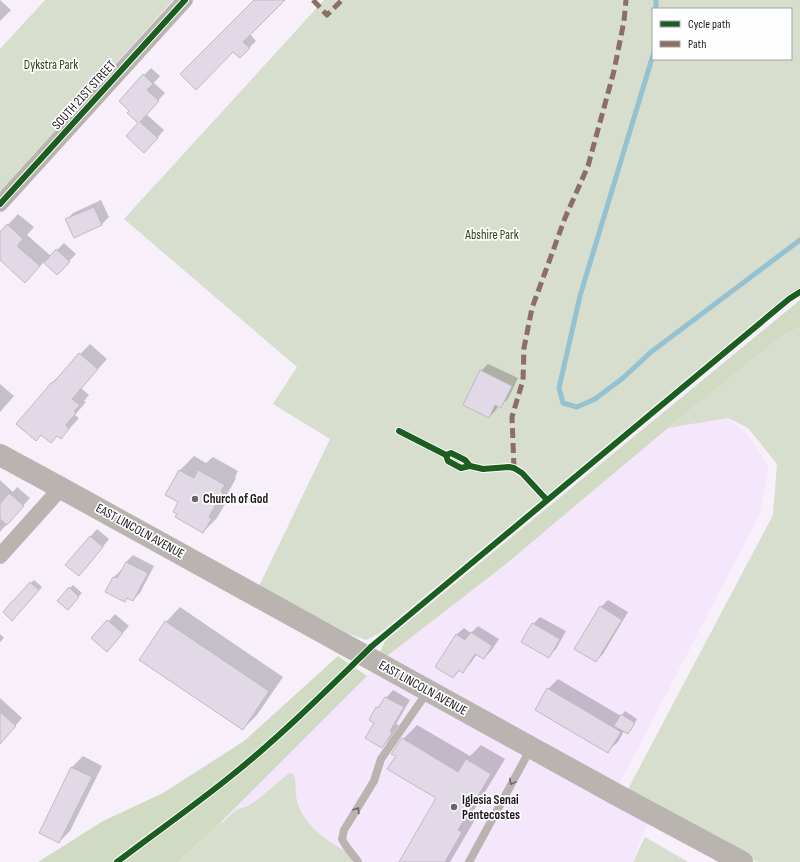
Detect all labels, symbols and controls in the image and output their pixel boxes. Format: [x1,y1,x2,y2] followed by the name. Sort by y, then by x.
[652,8,792,60] legend
[688,17,730,32] text: Cycle path
[688,37,706,52] text: Path
[24,57,78,73] park label: Dykstra Park
[49,57,119,133] street label: SOUTH 21ST STREET
[464,227,519,243] park label: Abshire Park
[203,491,269,507] place label: Church of God
[190,494,200,504] marker: Church of God
[93,500,187,562] street label: EAST LINCOLN AVENUE
[376,657,470,719] street label: EAST LINCOLN AVENUE
[510,777,517,785] one-way arrow
[462,792,520,823] place label: Iglesia Senai Pentecostes
[449,802,459,812] marker: Iglesia Senai Pentecostes
[352,807,360,814] one-way arrow

